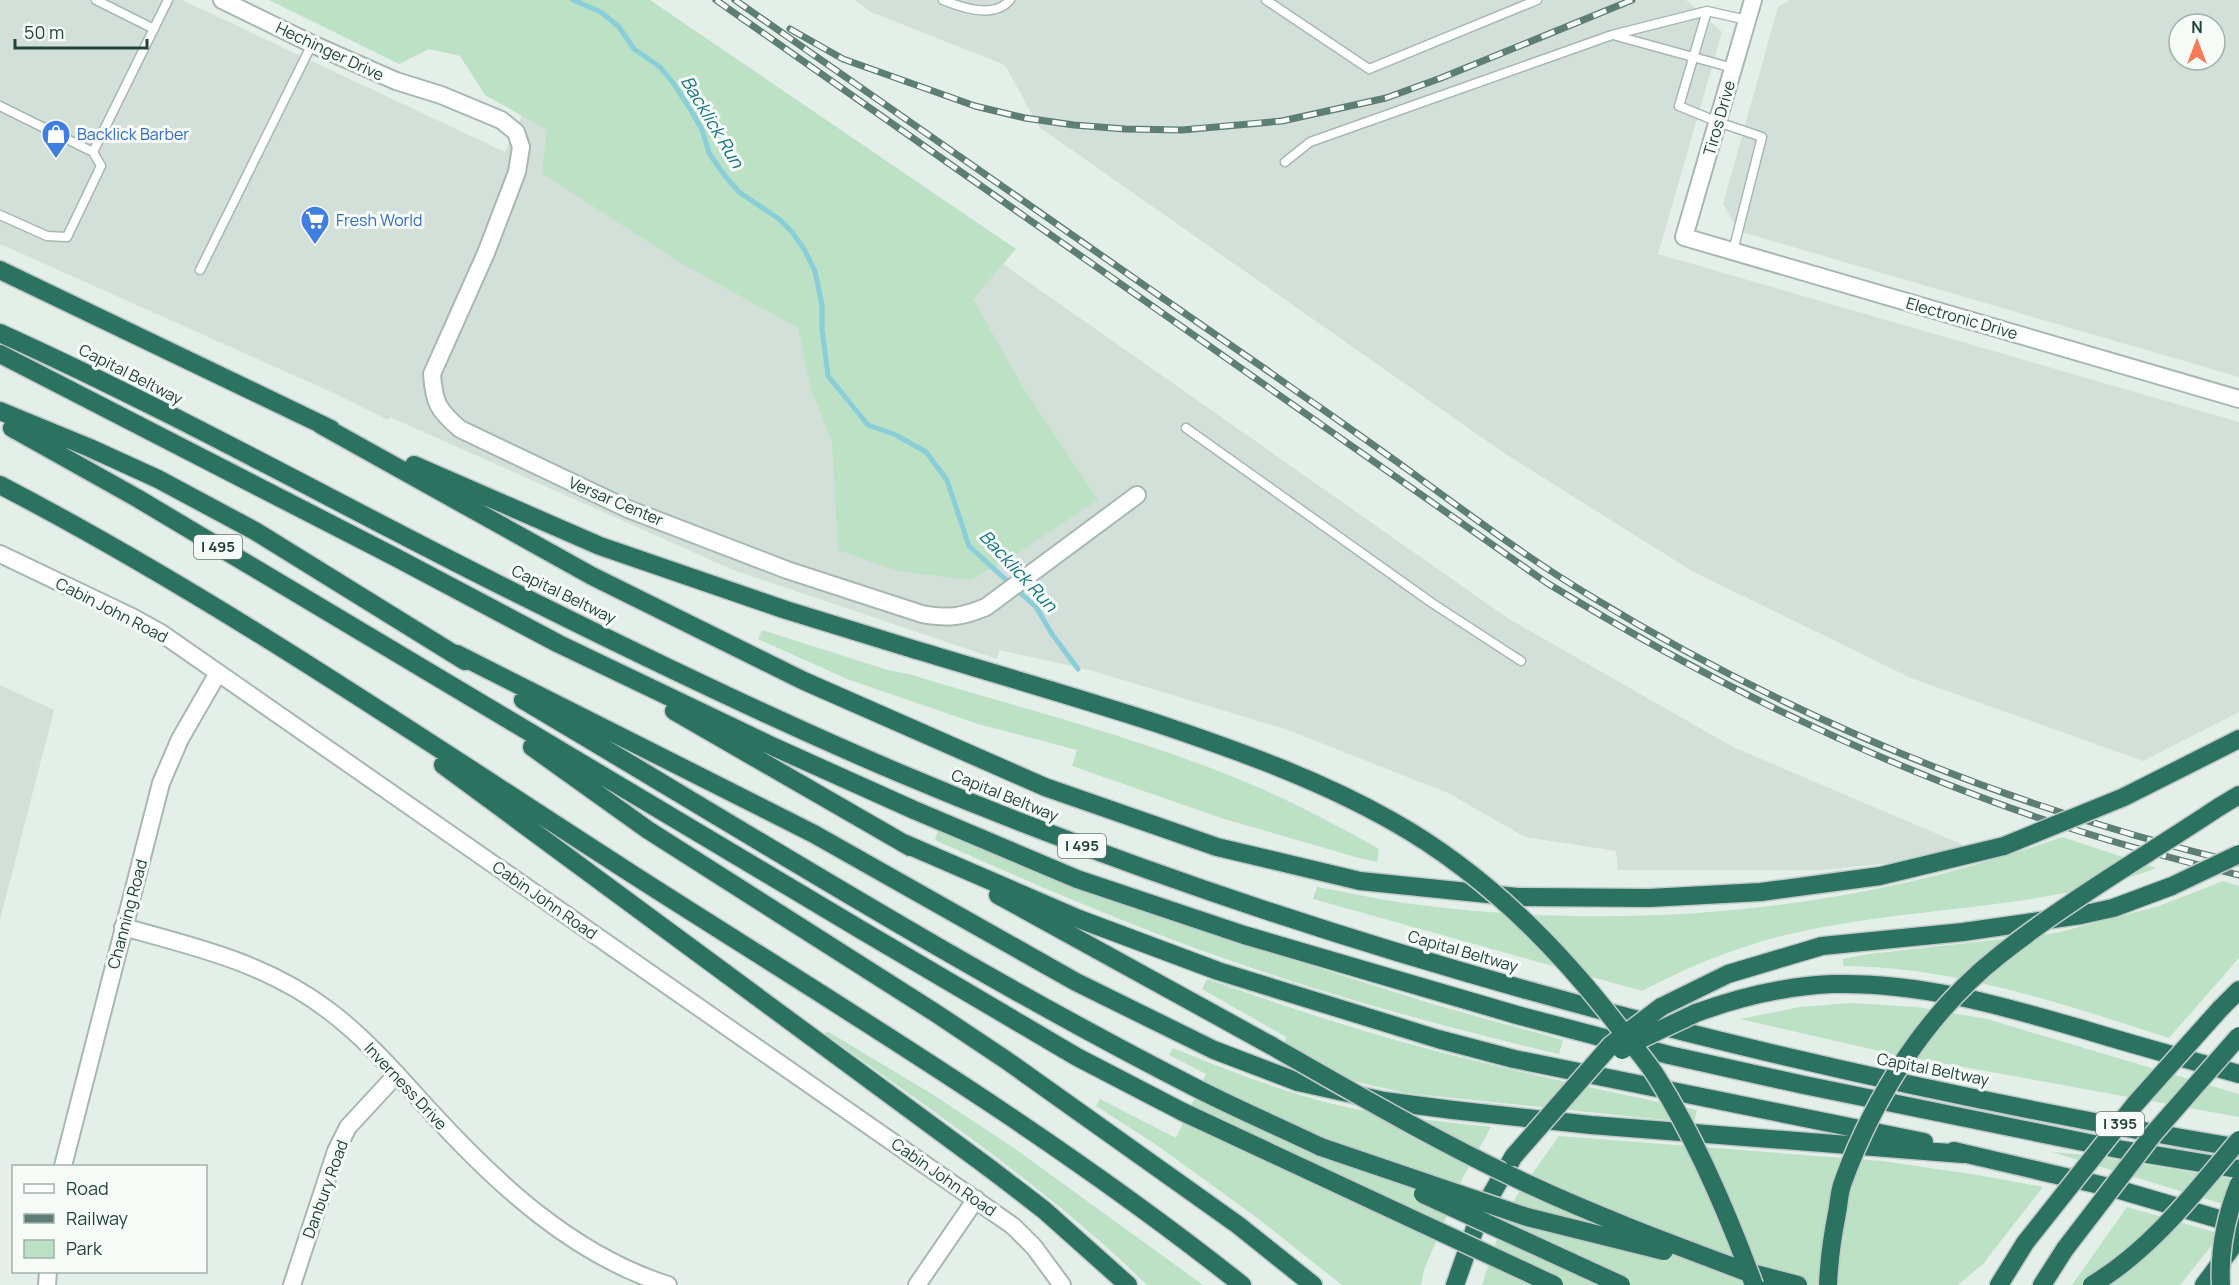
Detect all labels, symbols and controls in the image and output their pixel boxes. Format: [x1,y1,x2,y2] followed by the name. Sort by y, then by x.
[15,12,147,50] scale bar
[2167,12,2227,72] north arrow
[272,16,388,86] street label: Hechinger Drive
[2191,16,2203,38] text: N
[24,20,64,44] text: 50 m
[676,71,750,173] water label: Backlick Run
[1698,78,1740,158] street label: Tiros Drive
[40,118,72,160] shop icon: Backlick Barber
[77,123,189,145] place label: Backlick Barber
[299,204,331,246] supermarket icon: Fresh World
[336,209,423,231] place label: Fresh World
[1904,292,2020,344] street label: Electronic Drive
[75,338,187,410] street label: Capital Beltway
[565,471,667,531] street label: Versar Center
[975,524,1064,617] water label: Backlick Run
[194,535,242,559] road number: I 495
[508,559,620,629] street label: Capital Beltway
[52,572,172,648] street label: Cabin John Road
[948,763,1062,827] street label: Capital Beltway
[1058,834,1106,858] road number: I 495
[488,856,602,944] street label: Cabin John Road
[102,857,152,971] street label: Channing Road
[1405,925,1521,977] street label: Capital Beltway
[360,1037,452,1135] street label: Inverness Drive
[1875,1047,1991,1091] street label: Capital Beltway
[2096,1112,2144,1136] road number: I 395
[887,1133,1001,1221] street label: Cabin John Road
[297,1137,353,1241] street label: Danbury Road
[12,1165,207,1273] legend
[66,1176,109,1200] text: Road
[66,1206,128,1230] text: Railway
[66,1236,103,1260] text: Park

